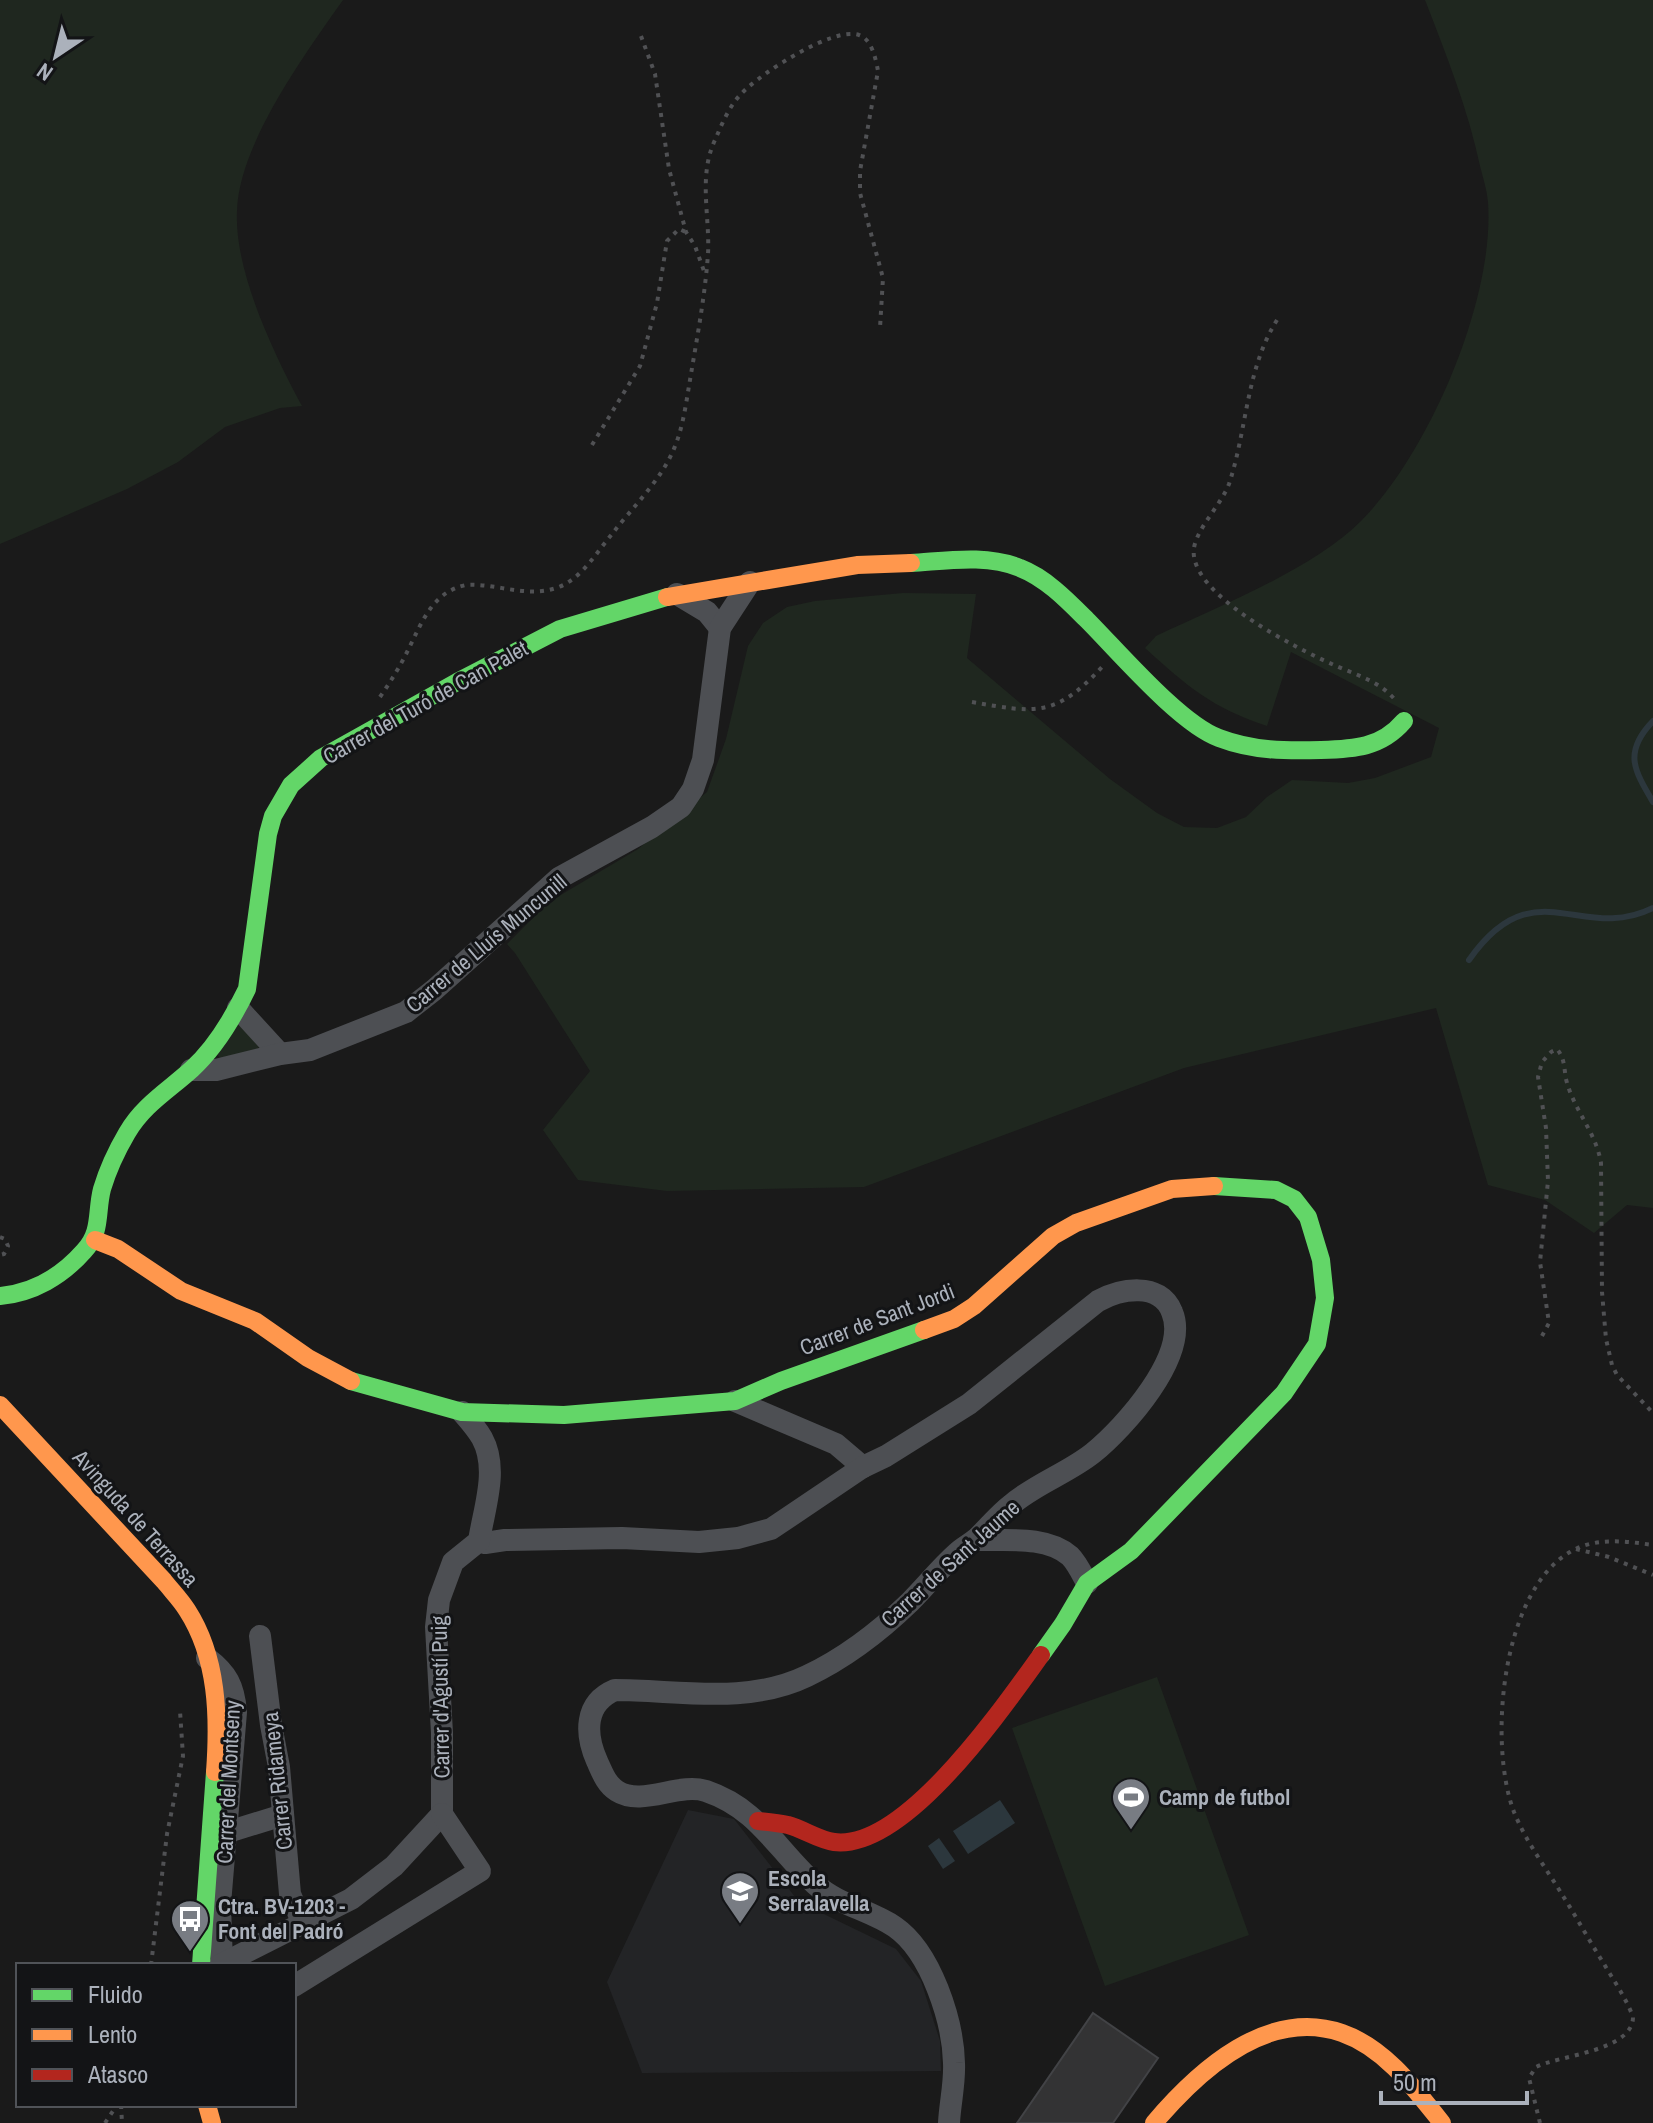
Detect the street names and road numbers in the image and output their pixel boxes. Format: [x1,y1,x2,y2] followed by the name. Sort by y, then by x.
[317,633,533,771] street label: Carrer del Turó de Can Palet
[399,867,573,1019] street label: Carrer de Lluís Muncunill
[795,1276,959,1362] street label: Carrer de Sant Jordi
[66,1442,206,1593] street label: Avinguda de Terrassa
[874,1492,1026,1634] street label: Carrer de Sant Jaume
[424,1615,456,1779] street label: Carrer d'Agustí Puig
[209,1700,247,1864] street label: Carrer del Montseny
[255,1711,299,1851] street label: Carrer Ridameya

